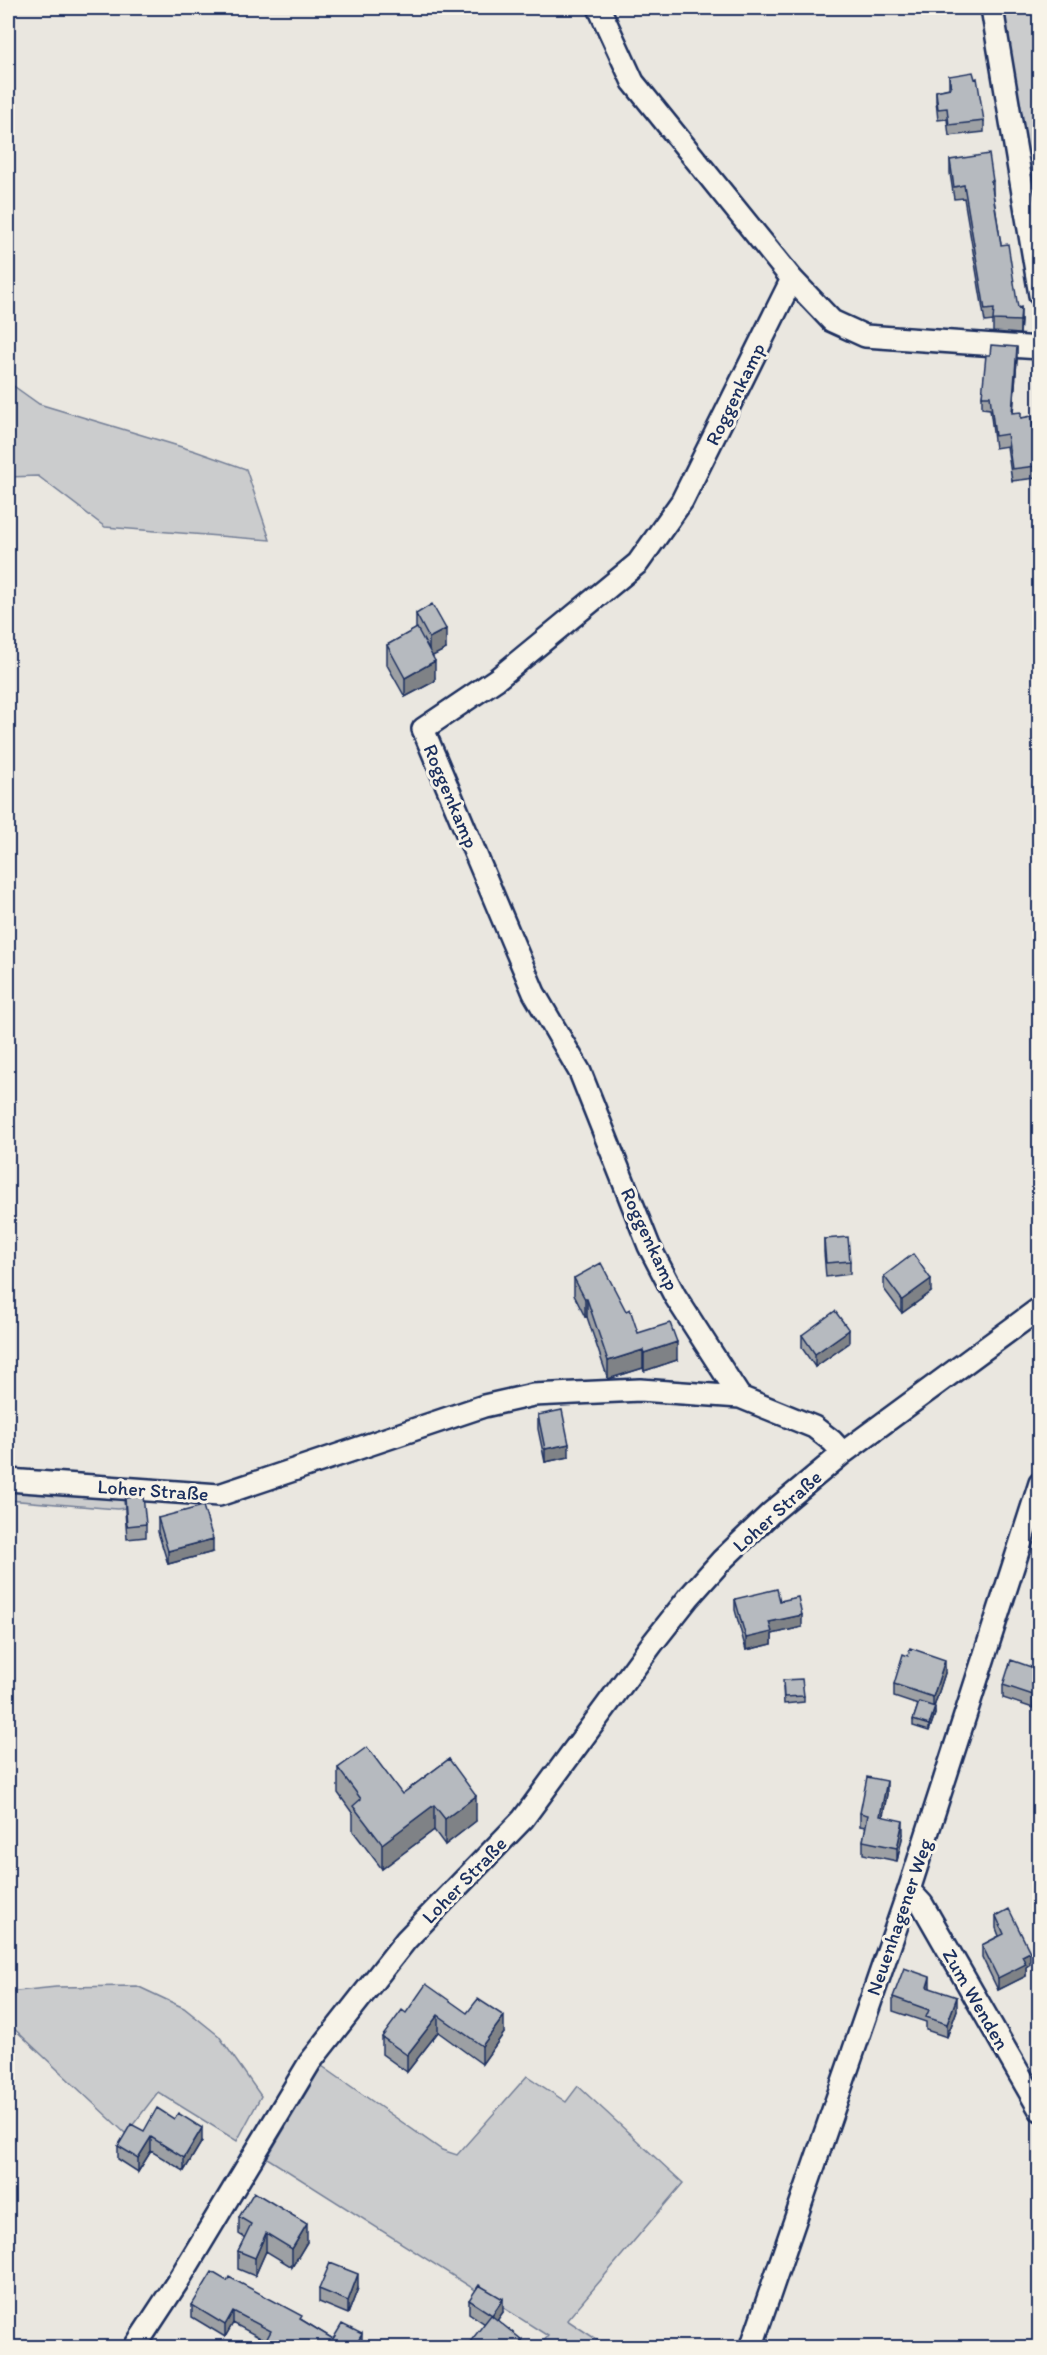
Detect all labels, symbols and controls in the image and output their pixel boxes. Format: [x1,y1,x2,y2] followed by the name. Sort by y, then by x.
[700,339,770,449] street label: Roggenkamp
[418,740,484,852] street label: Roggenkamp
[616,1184,684,1294] street label: Roggenkamp
[728,1465,826,1557] street label: Loher Straße
[97,1474,209,1506] street label: Loher Straße
[417,1832,511,1928] street label: Loher Straße
[861,1835,937,1999] street label: Neuenhagener Weg
[937,1944,1015,2054] street label: Zum Wenden

